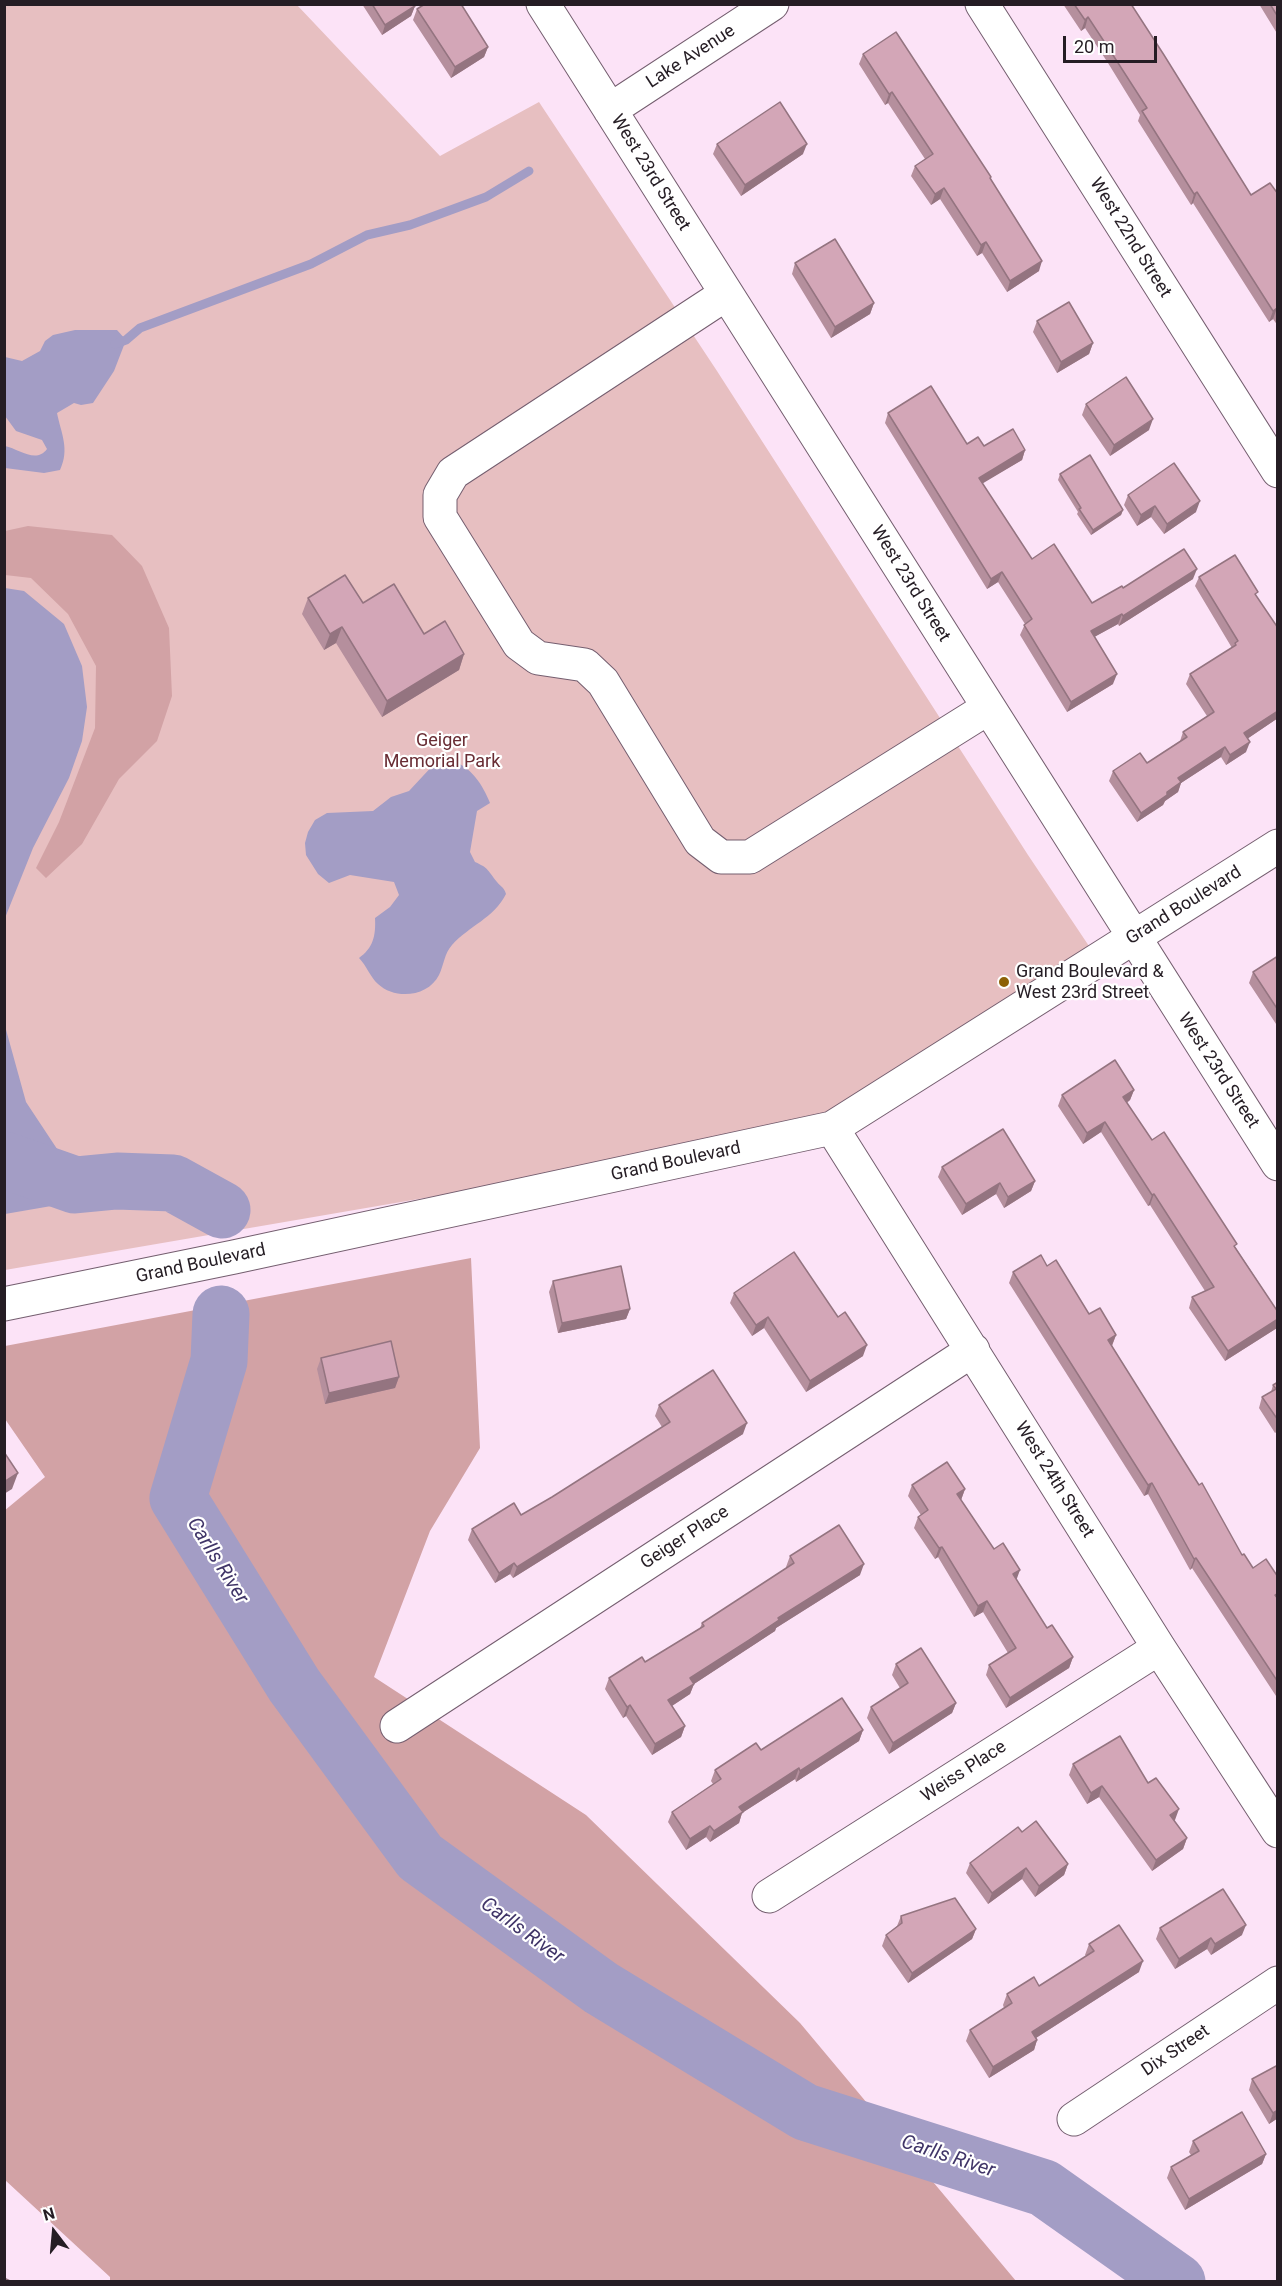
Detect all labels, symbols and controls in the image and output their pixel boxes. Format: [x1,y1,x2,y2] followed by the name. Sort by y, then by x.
[643,20,739,94] street label: Lake Avenue
[1066,24,1160,62] scale bar
[1074,36,1114,57] text: 20 m
[606,111,694,235] street label: West 23rd Street
[1084,174,1176,302] street label: West 22nd Street
[866,522,954,646] street label: West 23rd Street
[384,730,500,772] park label: Geiger Memorial Park
[1122,862,1246,950] street label: Grand Boulevard
[1016,961,1164,1004] place label: Grand Boulevard & West 23rd Street
[997,975,1011,989] marker: Grand Boulevard & West 23rd Street
[1173,1009,1263,1133] street label: West 23rd Street
[609,1138,743,1186] street label: Grand Boulevard
[134,1240,268,1288] street label: Grand Boulevard
[1010,1418,1098,1542] street label: West 24th Street
[637,1501,733,1575] street label: Geiger Place
[181,1514,253,1608] water label: Carlls River
[917,1736,1011,1808] street label: Weiss Place
[476,1893,568,1969] water label: Carlls River
[1138,2020,1214,2082] street label: Dix Street
[898,2131,998,2183] water label: Carlls River
[24,2202,84,2262] north arrow
[41,2204,57,2225] text: N

